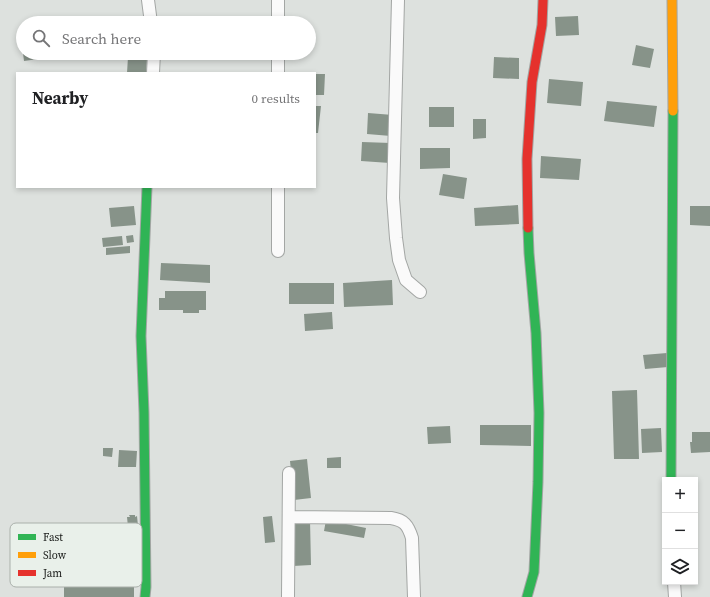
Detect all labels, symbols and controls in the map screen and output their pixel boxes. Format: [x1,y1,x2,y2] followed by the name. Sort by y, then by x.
[16,16,316,60] search box
[30,27,52,49] icon: search
[62,28,141,49] text: Search here
[32,86,88,110] text: Nearby
[252,90,300,107] text: 0 results
[662,477,698,585] map controls
[662,477,698,513] button: +
[662,513,698,549] button: −
[10,523,142,587] legend
[43,530,63,545] text: Fast
[43,548,67,563] text: Slow
[662,549,698,585] button: layers
[42,566,62,581] text: Jam

